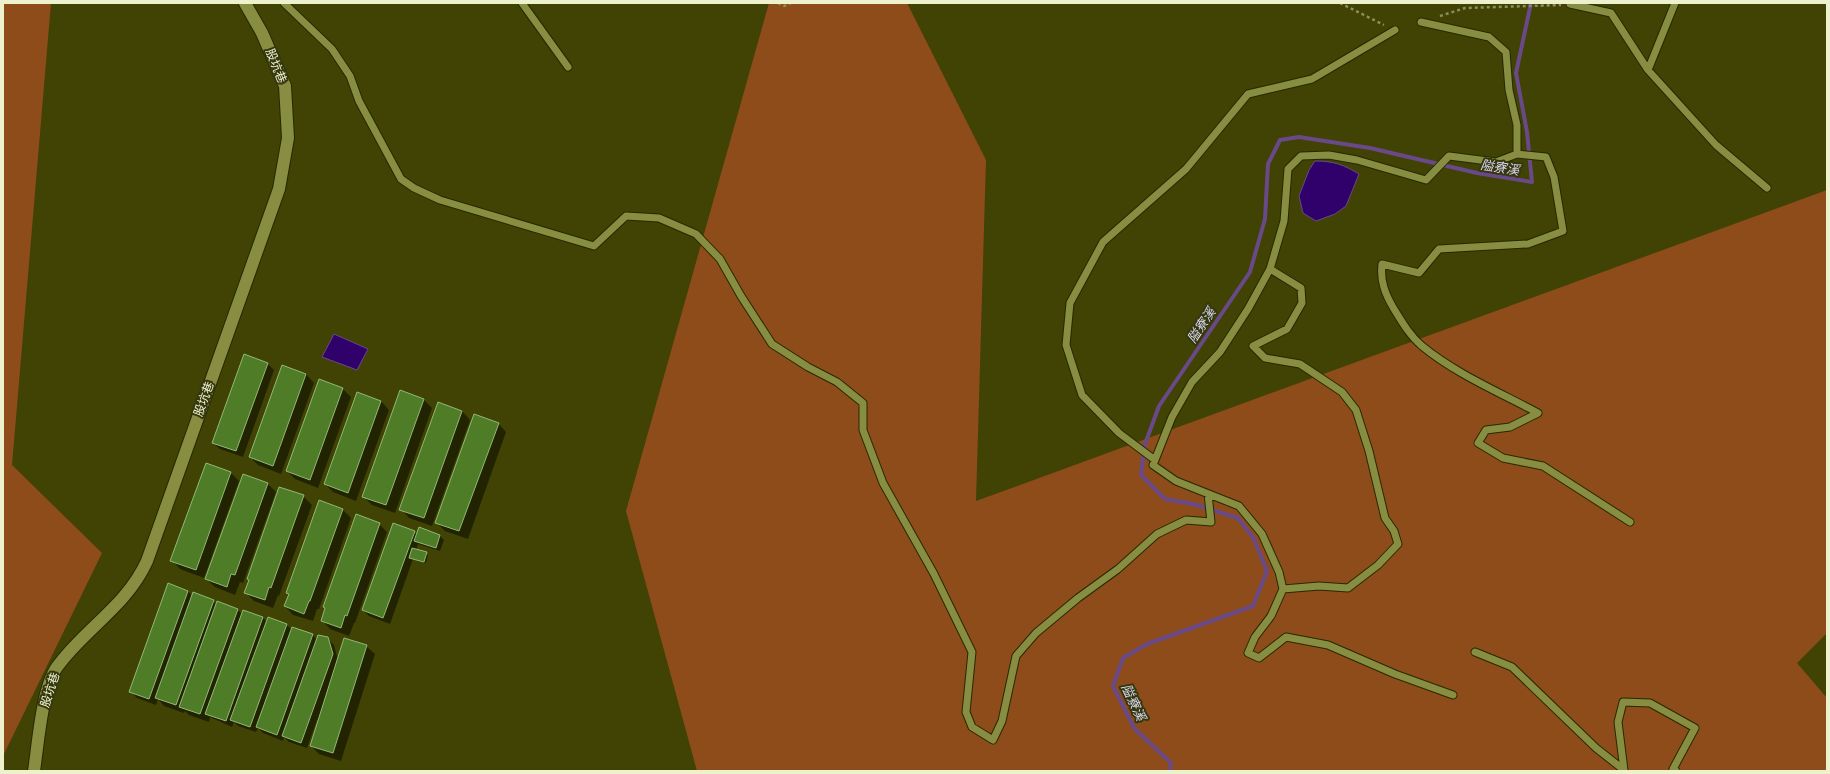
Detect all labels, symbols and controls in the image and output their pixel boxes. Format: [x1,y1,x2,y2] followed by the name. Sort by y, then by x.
[263,47,289,85] street label: 股坑巷
[1479,157,1522,178] water label: 隘寮溪
[1184,303,1220,346] water label: 隘寮溪
[191,380,217,418] street label: 股坑巷
[38,671,62,709] street label: 股坑巷
[1119,681,1149,725] water label: 隘寮溪

